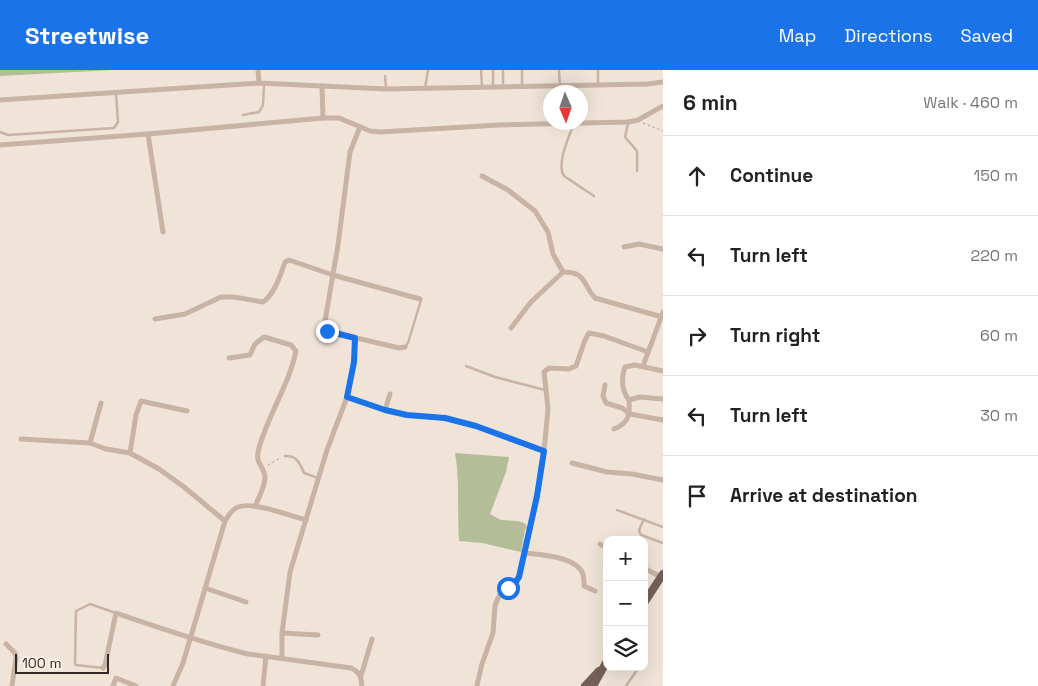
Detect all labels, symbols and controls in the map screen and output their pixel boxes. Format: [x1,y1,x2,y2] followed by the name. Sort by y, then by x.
[25,20,149,51] text: Streetwise
[779,24,816,47] text: Map
[844,24,933,47] text: Directions
[961,24,1013,47] text: Saved
[543,85,588,130] north arrow
[683,89,738,116] text: 6 min
[923,92,1018,113] text: Walk · 460 m
[683,162,711,190] icon: ahead
[730,163,813,188] text: Continue
[974,165,1018,186] text: 150 m
[683,242,711,270] icon: left
[730,243,808,268] text: Turn left
[971,245,1018,266] text: 220 m
[316,320,339,343] route end
[683,322,711,350] icon: right
[730,323,820,348] text: Turn right
[980,325,1018,346] text: 60 m
[683,402,711,430] icon: left
[730,403,808,428] text: Turn left
[980,405,1018,426] text: 30 m
[683,482,711,510] icon: arrive
[730,483,918,508] text: Arrive at destination
[603,536,648,671] map controls
[603,536,648,581] button: +
[497,577,520,600] route start
[603,581,648,626] button: −
[603,626,648,671] button: layers
[15,651,109,674] scale bar
[22,654,61,672] text: 100 m

